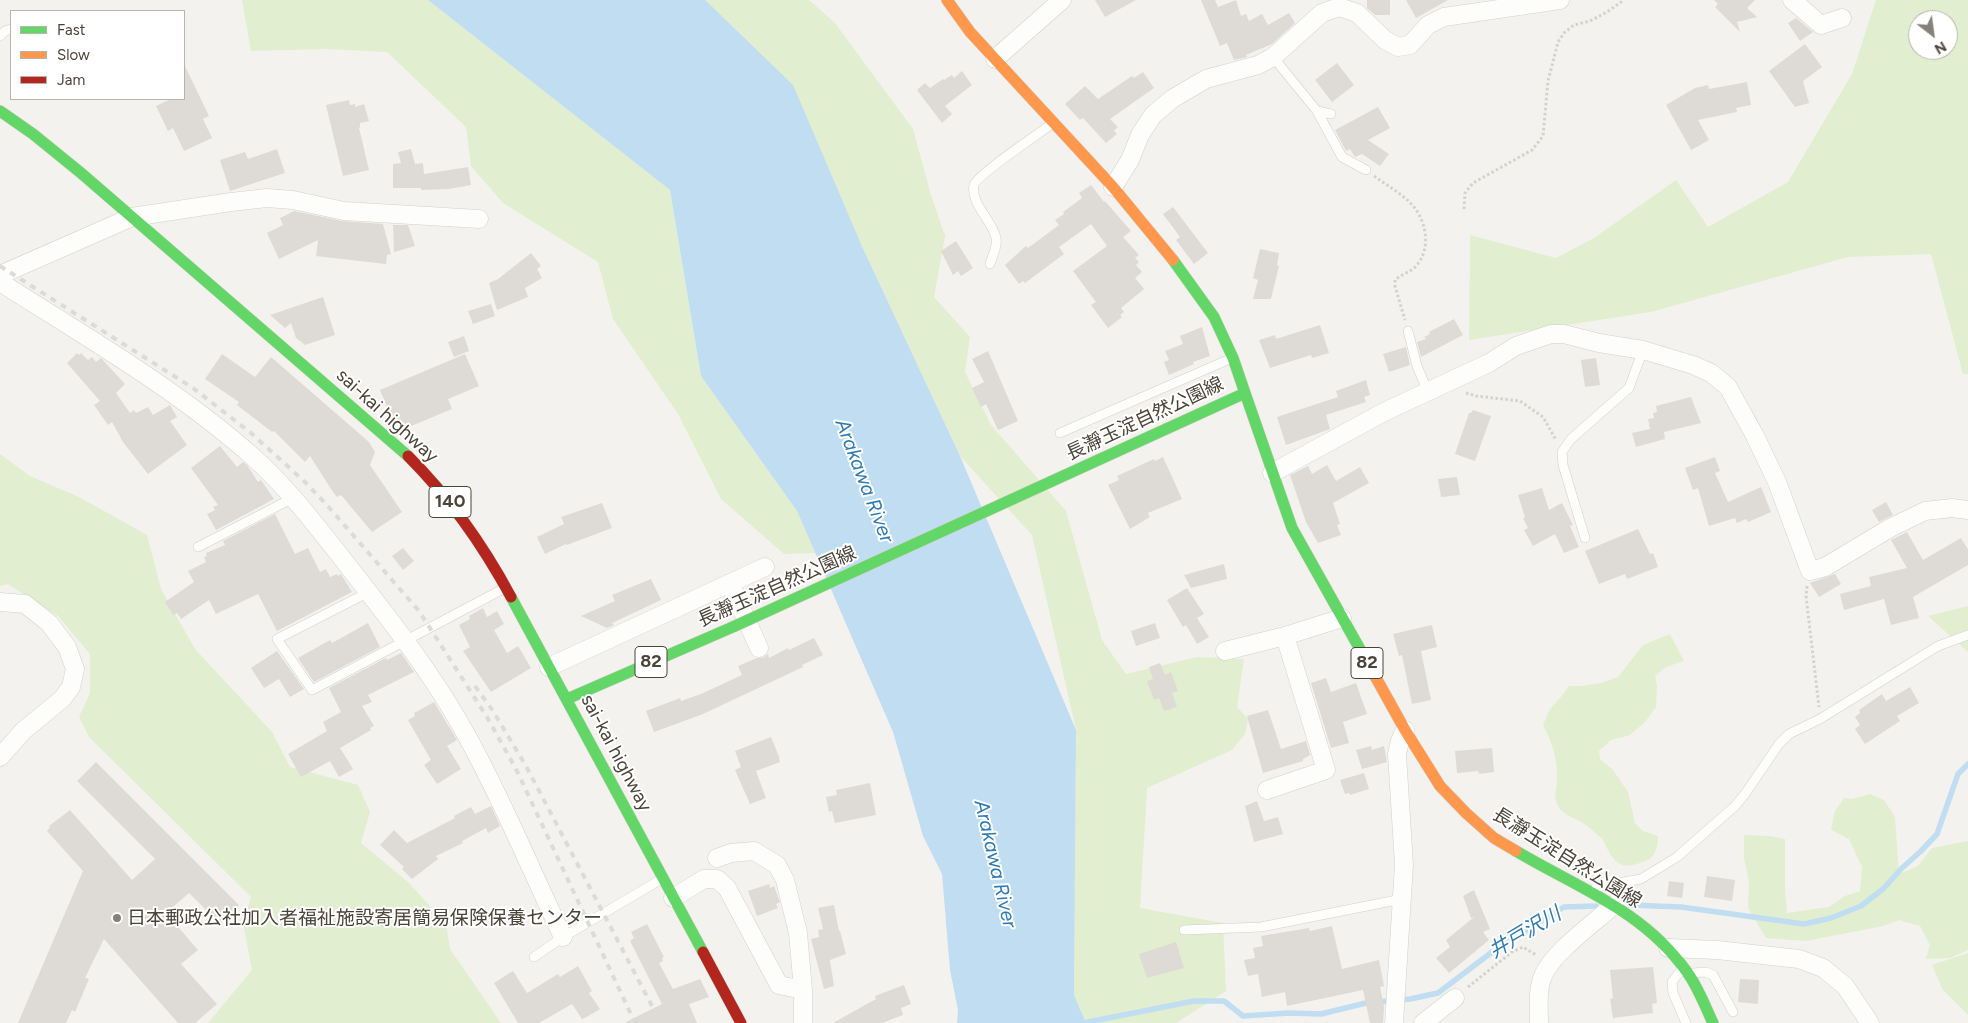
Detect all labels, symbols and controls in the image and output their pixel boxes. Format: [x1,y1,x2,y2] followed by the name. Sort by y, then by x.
[10,10,185,100] legend
[1908,10,1958,60] north arrow
[57,21,85,39] text: Fast
[1931,37,1949,58] text: N
[57,46,90,64] text: Slow
[57,71,85,89] text: Jam
[331,364,443,468] street label: sai-kai highway
[1063,373,1227,465] street label: 長瀞玉淀自然公園線
[829,416,899,546] water label: Arakawa River
[429,487,471,518] road number: 140
[694,542,860,632] street label: 長瀞玉淀自然公園線
[635,646,667,678] road number: 82
[1351,648,1383,678] road number: 82
[576,690,656,816] street label: sai-kai highway
[969,798,1021,930] water label: Arakawa River
[1488,803,1646,913] street label: 長瀞玉淀自然公園線
[1485,902,1565,964] water label: 井戸沢川
[127,907,602,929] place label: 日本郵政公社加入者福祉施設寄居簡易保険保養センター
[111,912,123,924] marker: 日本郵政公社加入者福祉施設寄居簡易保険保養センター

